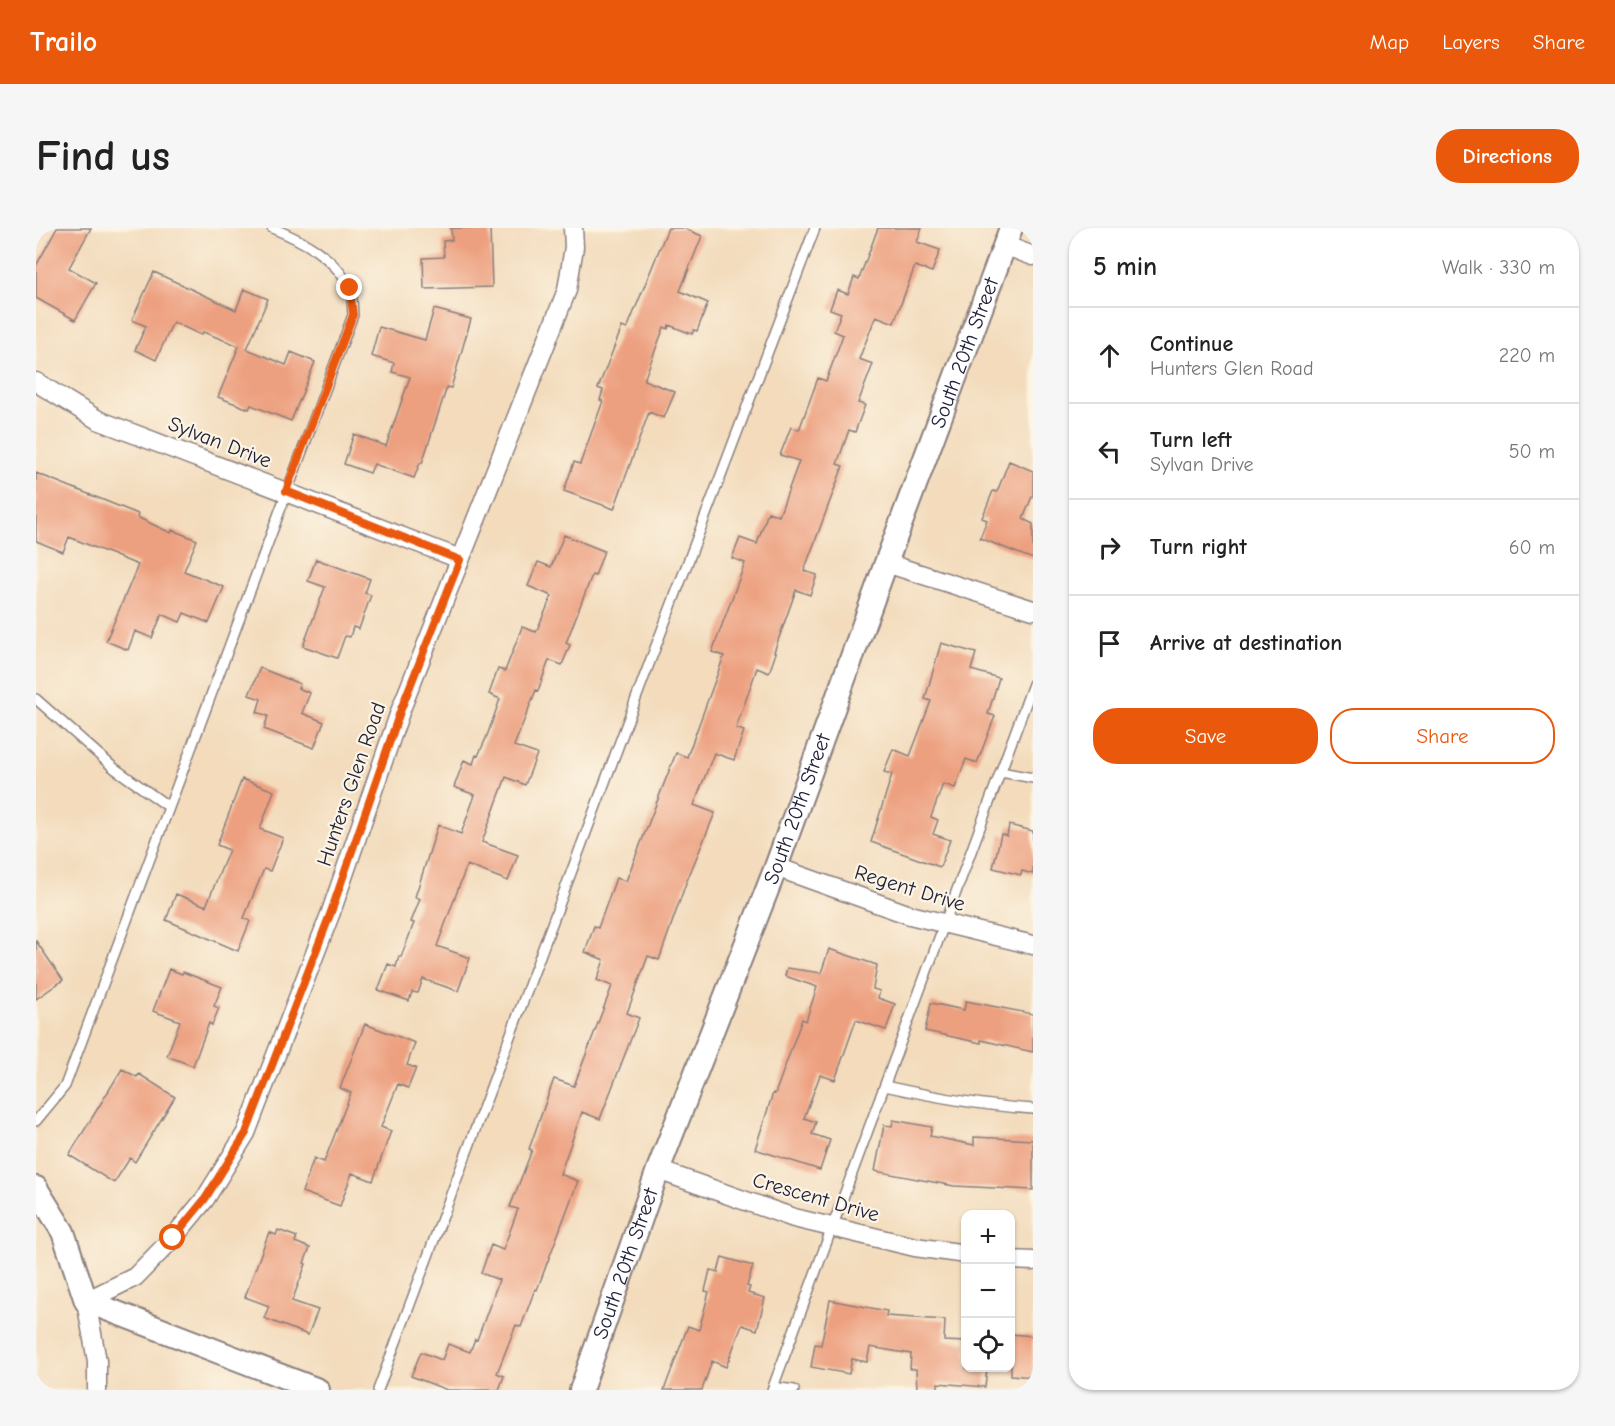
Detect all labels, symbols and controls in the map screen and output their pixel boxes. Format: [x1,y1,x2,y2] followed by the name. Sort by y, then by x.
[30,26,97,58] text: Trailo
[1370,30,1409,54] text: Map
[1442,30,1500,54] text: Layers
[1533,30,1585,54] text: Share
[1436,129,1579,183] button: Directions
[36,132,170,181] text: Find us
[1093,252,1157,282] text: 5 min
[1442,256,1555,279] text: Walk · 330 m
[926,273,1004,431] street label: South 20th Street
[336,274,362,300] route end
[1150,331,1233,357] text: Continue
[1093,339,1126,372] icon: ahead
[1499,344,1555,367] text: 220 m
[1150,357,1313,380] text: Hunters Glen Road
[165,411,275,473] street label: Sylvan Drive
[1150,427,1232,453] text: Turn left
[1093,435,1126,468] icon: left
[1509,440,1555,463] text: 50 m
[1150,453,1253,476] text: Sylvan Drive
[1093,531,1126,564] icon: right
[1150,534,1247,560] text: Turn right
[1509,536,1555,559] text: 60 m
[1093,627,1126,660] icon: arrive
[1150,630,1342,656] text: Arrive at destination
[312,699,390,869] street label: Hunters Glen Road
[1093,708,1318,764] button: Save
[1330,708,1555,764] button: Share
[758,729,836,888] street label: South 20th Street
[852,860,968,916] street label: Regent Drive
[750,1167,882,1227] street label: Crescent Drive
[588,1184,663,1342] street label: South 20th Street
[961,1210,1015,1372] map controls
[961,1210,1015,1264] button: +
[159,1224,185,1250] route start
[961,1264,1015,1318] button: −
[961,1318,1015,1372] button: locate

